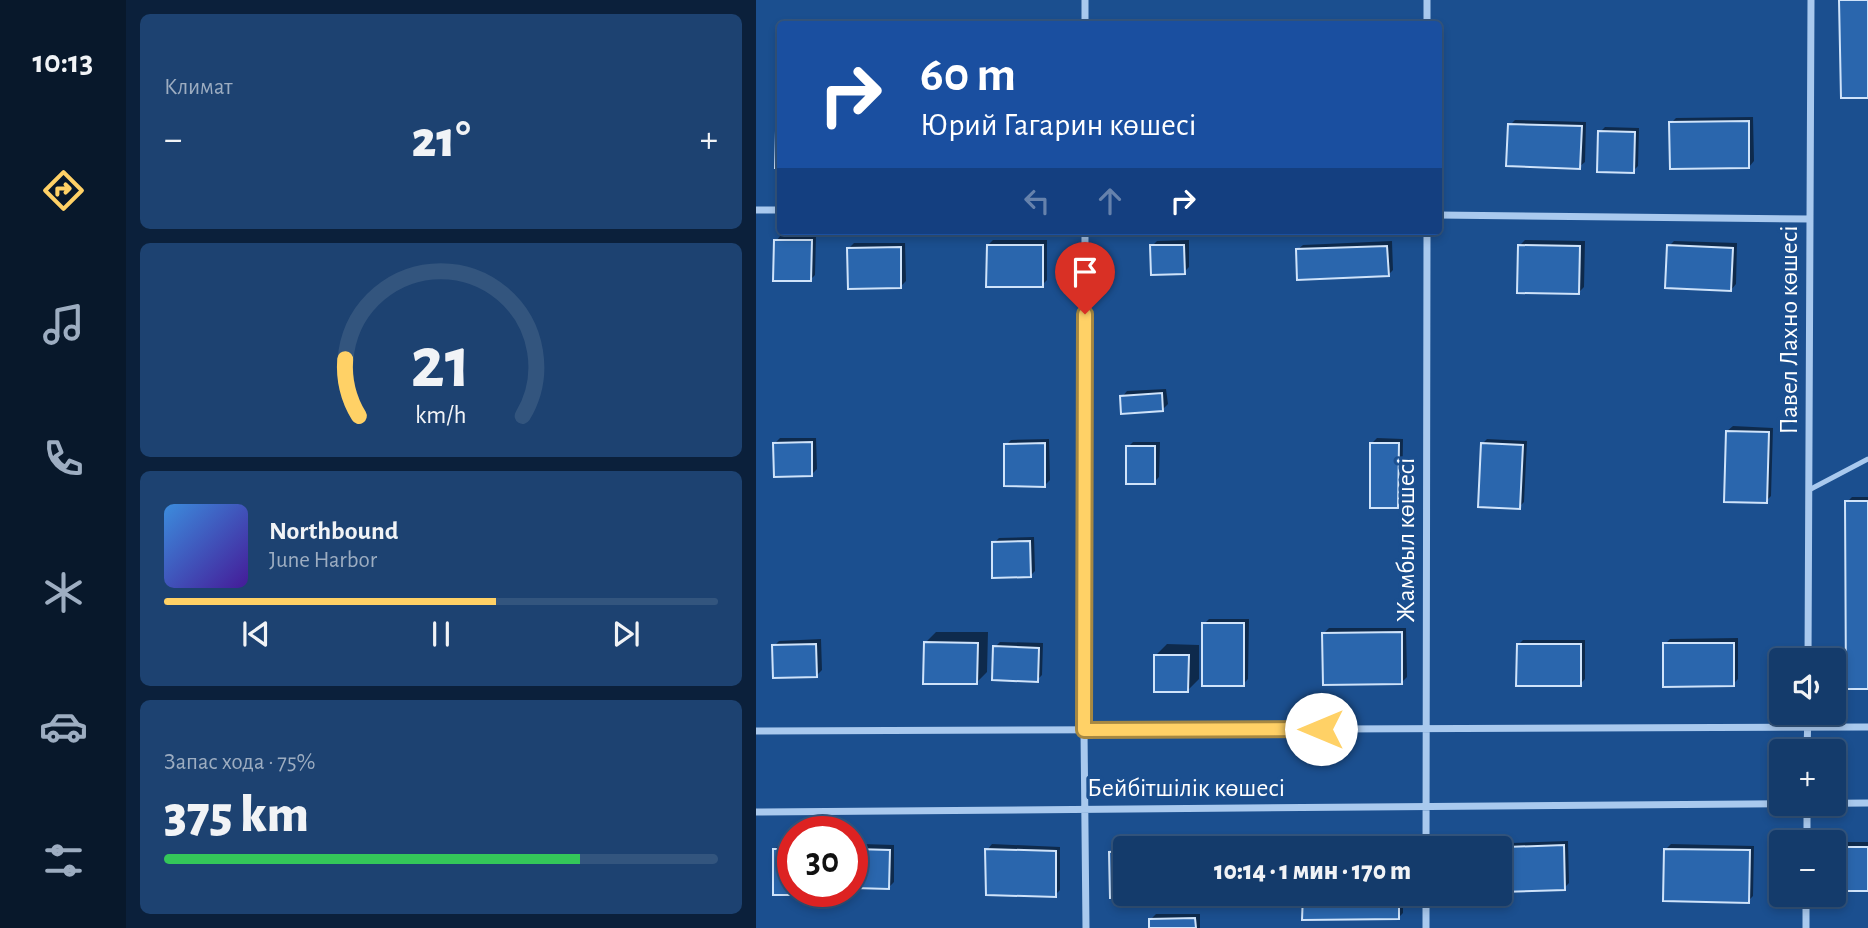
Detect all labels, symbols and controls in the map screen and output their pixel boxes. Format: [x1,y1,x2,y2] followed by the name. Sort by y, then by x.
[33,46,93,78] text: 10:13
[805,49,896,140] icon: right
[920,51,1016,100] text: 60 m
[164,76,233,99] text: Климат
[920,109,1196,141] text: Юрий Гагарин көшесі
[411,114,471,166] text: 21°
[164,121,182,159] text: −
[700,121,718,159] text: +
[39,166,88,215] icon: directions
[1018,182,1056,220] icon: left
[1091,182,1129,220] icon: ahead
[1164,182,1202,220] icon: right
[1776,226,1802,434] street label: Павел Лахно көшесі
[1055,242,1115,314] pin
[1066,253,1104,291] icon: arrive
[39,300,88,349] icon: music
[411,328,471,401] text: 21
[415,403,467,428] text: km/h
[39,434,88,483] icon: phone
[1393,458,1419,622] street label: Жамбыл көшесі
[269,518,398,544] text: Northbound
[269,549,377,572] text: June Harbor
[39,568,88,617] icon: climate
[237,615,275,653] icon: previous
[422,615,460,653] icon: pause
[607,615,645,653] icon: next
[1769,648,1846,907] map controls
[1769,648,1846,725] button: sound
[1284,692,1358,766] position arrow
[39,702,88,751] icon: car
[1769,739,1846,816] button: +
[164,751,316,774] text: Запас хода · 75%
[1087,775,1285,801] street label: Бейбітшілік көшесі
[164,789,309,841] text: 375 km
[777,816,868,907] speed limit sign: 30
[1769,830,1846,907] button: −
[39,836,88,885] icon: filters
[1214,858,1411,884] text: 10:14 · 1 мин · 170 m

